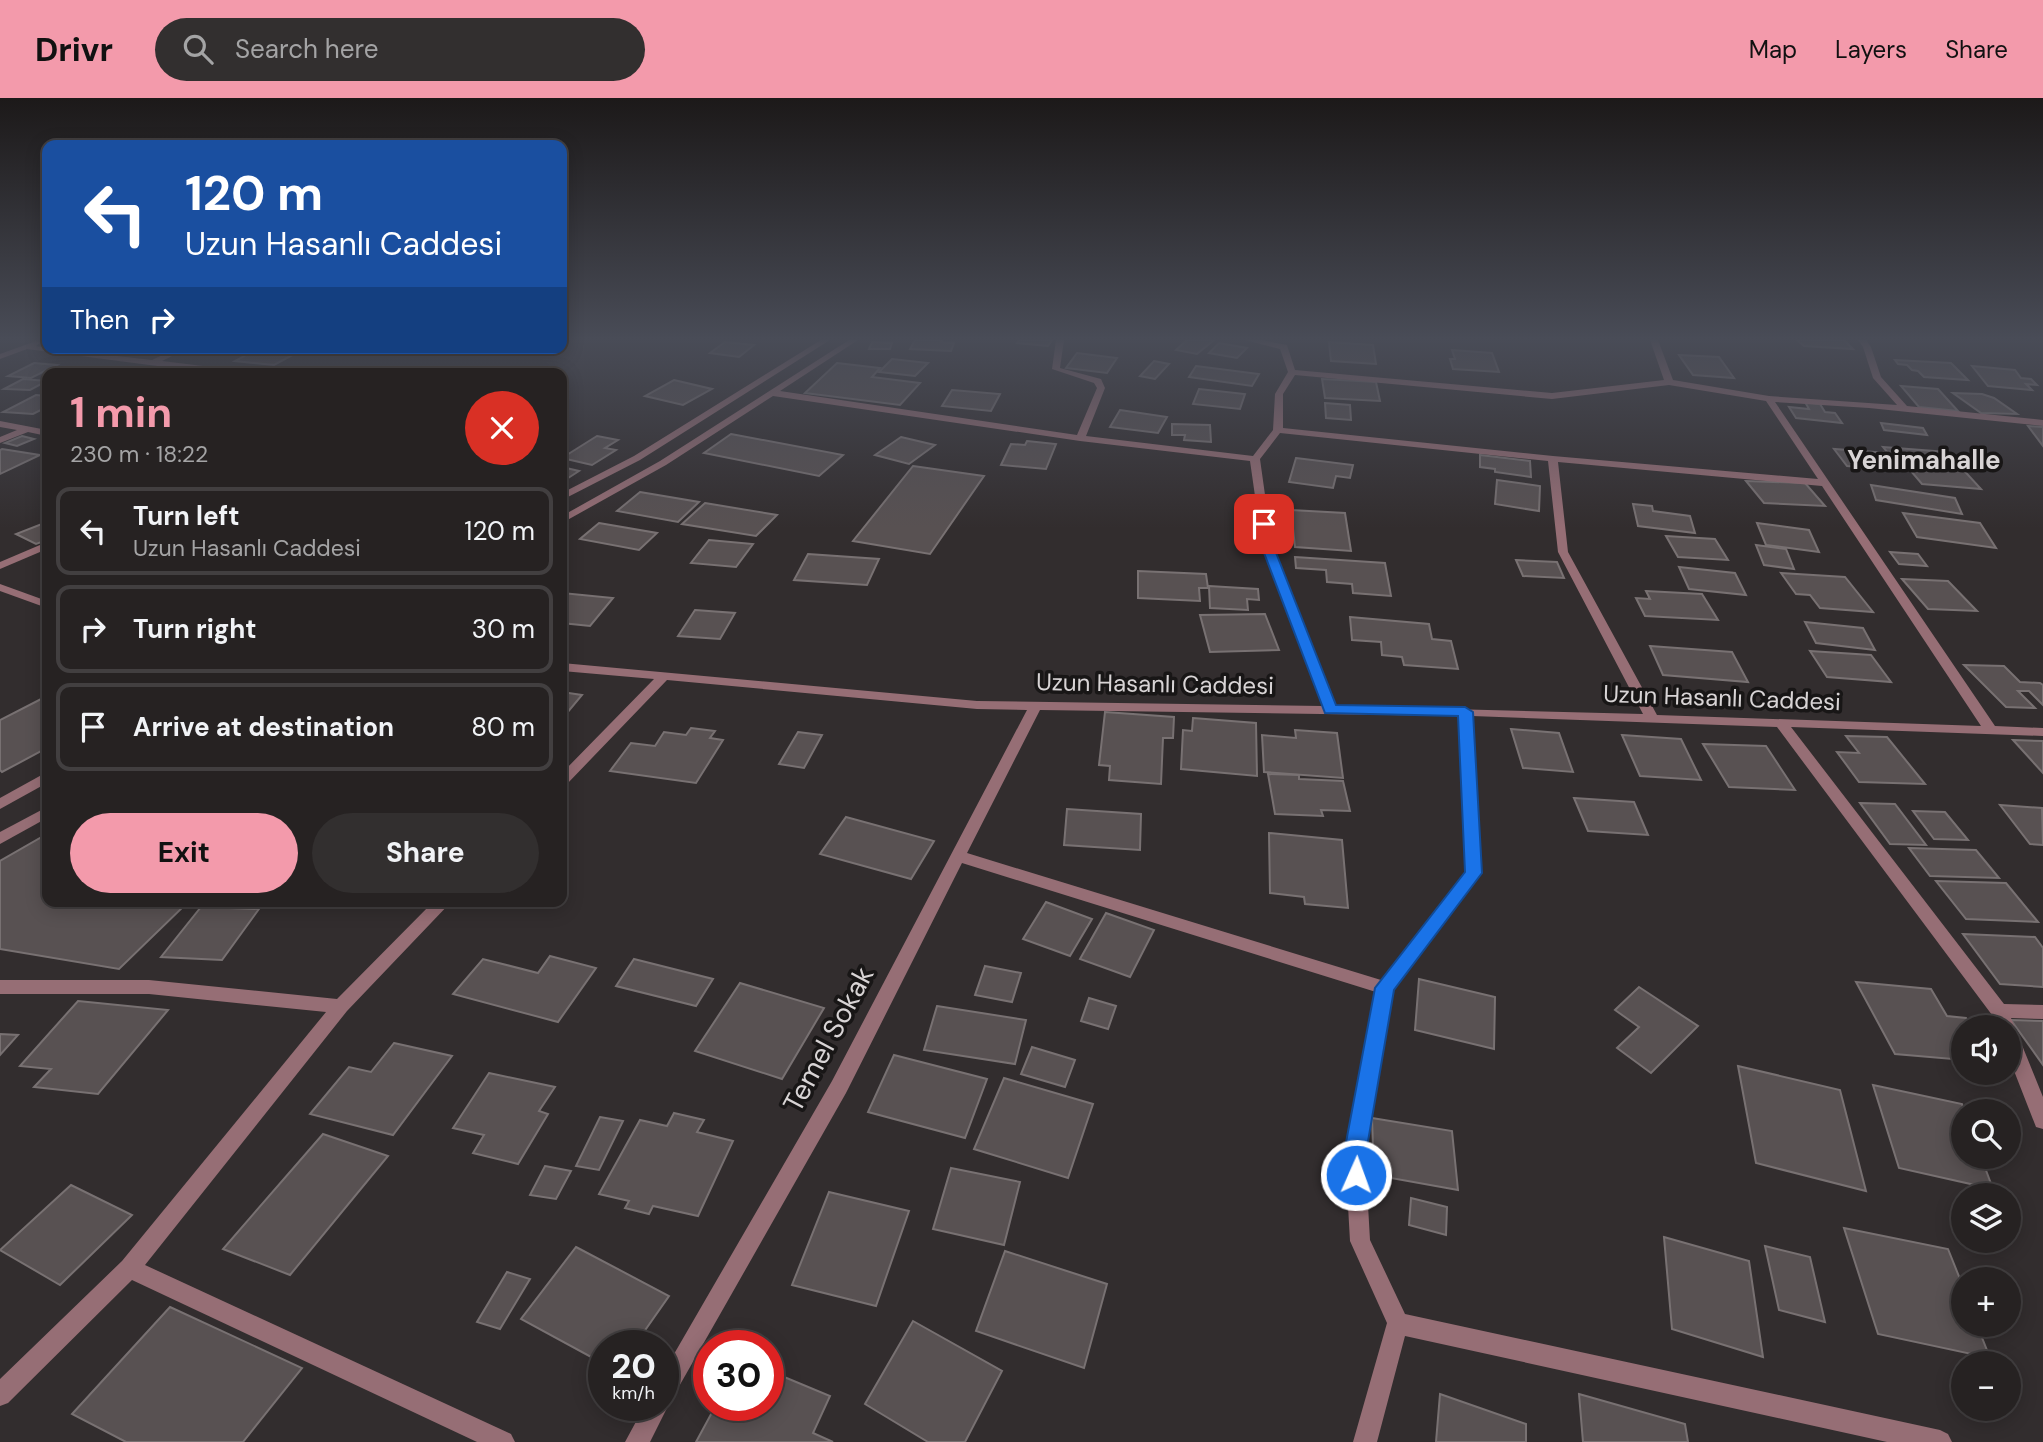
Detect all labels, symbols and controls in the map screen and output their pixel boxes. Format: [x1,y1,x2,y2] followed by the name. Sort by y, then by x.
[155,18,645,81] search box
[35,28,113,71] text: Drivr
[179,30,217,68] icon: search
[235,32,378,66] text: Search here
[1749,34,1797,65] text: Map
[1835,34,1907,65] text: Layers
[1945,34,2008,65] text: Share
[185,161,323,225] text: 120 m
[70,168,161,259] icon: left
[185,223,502,265] text: Uzun Hasanlı Caddesi
[143,301,181,339] icon: right
[70,303,129,337] text: Then
[70,385,172,440] text: 1 min
[465,391,539,465] button: close
[70,439,208,469] text: 230 m · 18:22
[1847,443,2001,477] district label: Yenimahalle
[1234,494,1294,554] pin
[133,499,240,533] text: Turn left
[1245,505,1283,543] icon: arrive
[74,512,112,550] icon: left
[464,514,535,548] text: 120 m
[133,533,361,563] text: Uzun Hasanlı Caddesi
[74,610,112,648] icon: right
[133,612,257,646] text: Turn right
[472,612,535,646] text: 30 m
[1036,666,1274,701] street label: Uzun Hasanlı Caddesi
[1603,678,1841,717] street label: Uzun Hasanlı Caddesi
[74,708,112,746] icon: arrive
[133,710,394,744] text: Arrive at destination
[471,710,535,744] text: 80 m
[70,813,298,893] button: Exit
[312,813,539,893] button: Share
[775,960,882,1118] street label: Temel Sokak
[1951,1015,2021,1421] map controls
[1951,1015,2021,1085] button: sound
[1951,1099,2021,1169] button: search
[1319,1138,1393,1212] position arrow
[1951,1183,2021,1253] button: layers
[1951,1267,2021,1337] button: +
[693,1330,784,1421] speed limit sign: 30
[611,1343,656,1389] text: 20
[1951,1351,2021,1421] button: −
[612,1381,655,1405] text: km/h

